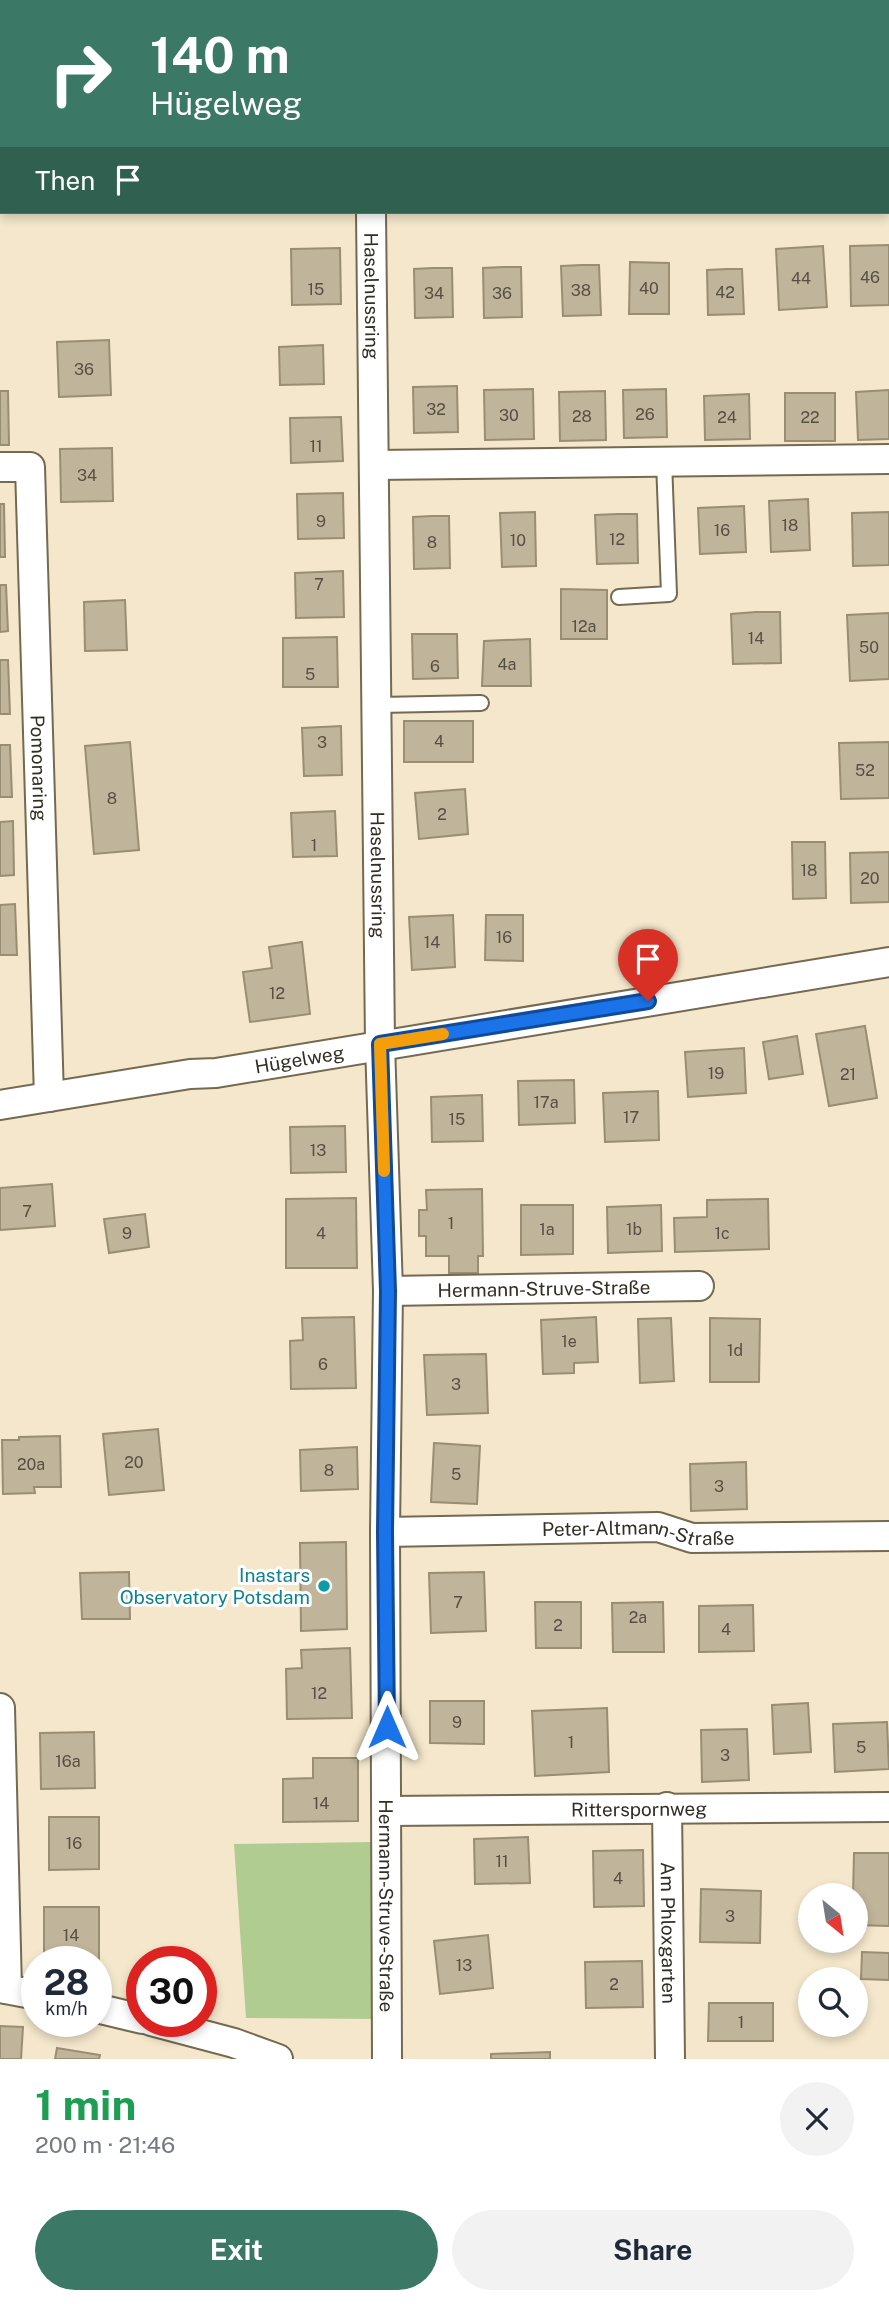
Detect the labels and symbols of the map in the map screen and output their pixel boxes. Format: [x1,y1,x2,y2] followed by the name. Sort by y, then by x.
[360,232,384,360] street label: Haselnussring
[860,268,880,287] house number: 46
[791,269,811,288] house number: 44
[639,279,659,298] house number: 40
[308,280,324,299] house number: 15
[571,281,591,300] house number: 38
[715,283,735,302] house number: 42
[424,284,444,303] house number: 34
[492,284,512,303] house number: 36
[74,360,94,379] house number: 36
[426,400,446,419] house number: 32
[635,405,655,424] house number: 26
[499,406,519,425] house number: 30
[572,407,592,426] house number: 28
[717,408,737,427] house number: 24
[800,408,820,427] house number: 22
[309,437,323,456] house number: 11
[77,466,97,485] house number: 34
[316,512,326,531] house number: 9
[782,516,798,535] house number: 18
[714,521,730,540] house number: 16
[609,530,625,549] house number: 12
[510,531,526,550] house number: 10
[427,533,437,552] house number: 8
[314,575,324,594] house number: 7
[572,617,596,636] house number: 12a
[748,629,764,648] house number: 14
[859,638,879,657] house number: 50
[498,655,516,674] house number: 4a
[430,657,440,676] house number: 6
[305,665,315,684] house number: 5
[26,714,52,822] street label: Pomonaring
[434,732,444,751] house number: 4
[317,733,327,752] house number: 3
[855,761,875,780] house number: 52
[107,789,117,808] house number: 8
[437,805,447,824] house number: 2
[366,811,390,939] street label: Haselnussring
[311,836,317,855] house number: 1
[801,861,817,880] house number: 18
[860,869,880,888] house number: 20
[496,928,512,947] house number: 16
[618,929,678,1001] pin
[424,933,440,952] house number: 14
[269,984,285,1003] house number: 12
[253,1041,346,1077] street label: Hügelweg
[708,1064,724,1083] house number: 19
[840,1065,856,1084] house number: 21
[534,1093,558,1112] house number: 17a
[623,1108,639,1127] house number: 17
[449,1110,465,1129] house number: 15
[310,1141,326,1160] house number: 13
[22,1202,32,1221] house number: 7
[448,1214,454,1233] house number: 1
[539,1220,555,1239] house number: 1a
[626,1220,642,1239] house number: 1b
[122,1224,132,1243] house number: 9
[316,1224,326,1243] house number: 4
[714,1224,730,1243] house number: 1c
[437,1276,651,1301] street label: Hermann-Struve-Straße
[561,1332,577,1351] house number: 1e
[727,1341,743,1360] house number: 1d
[318,1355,328,1374] house number: 6
[451,1375,461,1394] house number: 3
[124,1453,144,1472] house number: 20
[17,1455,45,1474] house number: 20a
[324,1461,334,1480] house number: 8
[451,1465,461,1484] house number: 5
[714,1477,724,1496] house number: 3
[542,1516,734,1549] street label: Peter-Altmann-Straße
[120,1564,310,1608] place label: Inastars Observatory Potsdam
[316,1578,332,1594] marker: Inastars Observatory Potsdam
[453,1593,463,1612] house number: 7
[629,1608,647,1627] house number: 2a
[553,1616,563,1635] house number: 2
[721,1620,731,1639] house number: 4
[311,1684,327,1703] house number: 12
[350,1690,424,1764] position arrow
[452,1713,462,1732] house number: 9
[568,1733,574,1752] house number: 1
[856,1738,866,1757] house number: 5
[720,1746,730,1765] house number: 3
[55,1752,81,1771] house number: 16a
[313,1794,329,1813] house number: 14
[571,1797,707,1821] street label: Ritterspornweg
[375,1799,398,2012] street label: Hermann-Struve-Straße
[66,1834,82,1853] house number: 16
[495,1852,509,1871] house number: 11
[657,1862,680,2004] street label: Am Phloxgarten
[613,1869,623,1888] house number: 4
[798,1883,868,1953] north arrow
[725,1907,735,1926] house number: 3
[63,1926,79,1945] house number: 14
[126,1946,217,2037] speed limit sign: 30
[456,1956,472,1975] house number: 13
[609,1975,619,1994] house number: 2
[738,2013,744,2032] house number: 1

